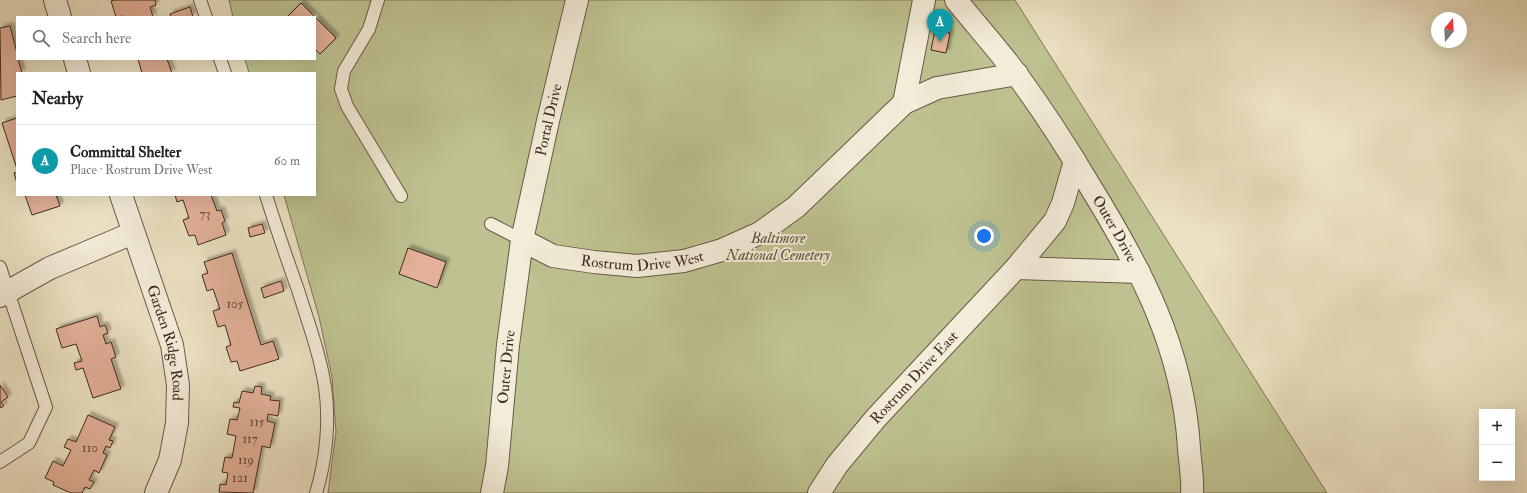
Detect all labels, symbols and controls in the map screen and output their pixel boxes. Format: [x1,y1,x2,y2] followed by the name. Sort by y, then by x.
[927,9,953,42] pin: A
[1431,12,1467,48] north arrow
[16,16,316,60] search box
[30,27,52,49] icon: search
[62,29,131,48] text: Search here
[532,82,567,158] street label: Portal Drive
[32,88,83,109] text: Nearby
[70,143,181,162] text: Committal Shelter
[41,153,49,169] text: A
[274,153,300,169] text: 60 m
[70,162,212,178] text: Place · Rostrum Drive West
[1088,192,1141,266] street label: Outer Drive
[200,206,210,222] house number: 73
[974,226,994,246] your location
[725,229,831,265] park label: Baltimore National Cemetery
[579,247,706,276] street label: Rostrum Drive West
[142,282,187,402] street label: Garden Ridge Road
[227,296,244,312] house number: 105
[866,327,963,428] street label: Rostrum Drive East
[494,329,520,405] street label: Outer Drive
[1479,409,1515,481] map controls
[1479,409,1515,445] button: +
[250,414,265,430] house number: 115
[242,431,258,447] house number: 117
[82,440,98,456] house number: 110
[1479,445,1515,481] button: −
[238,452,254,468] house number: 119
[232,470,248,486] house number: 121

